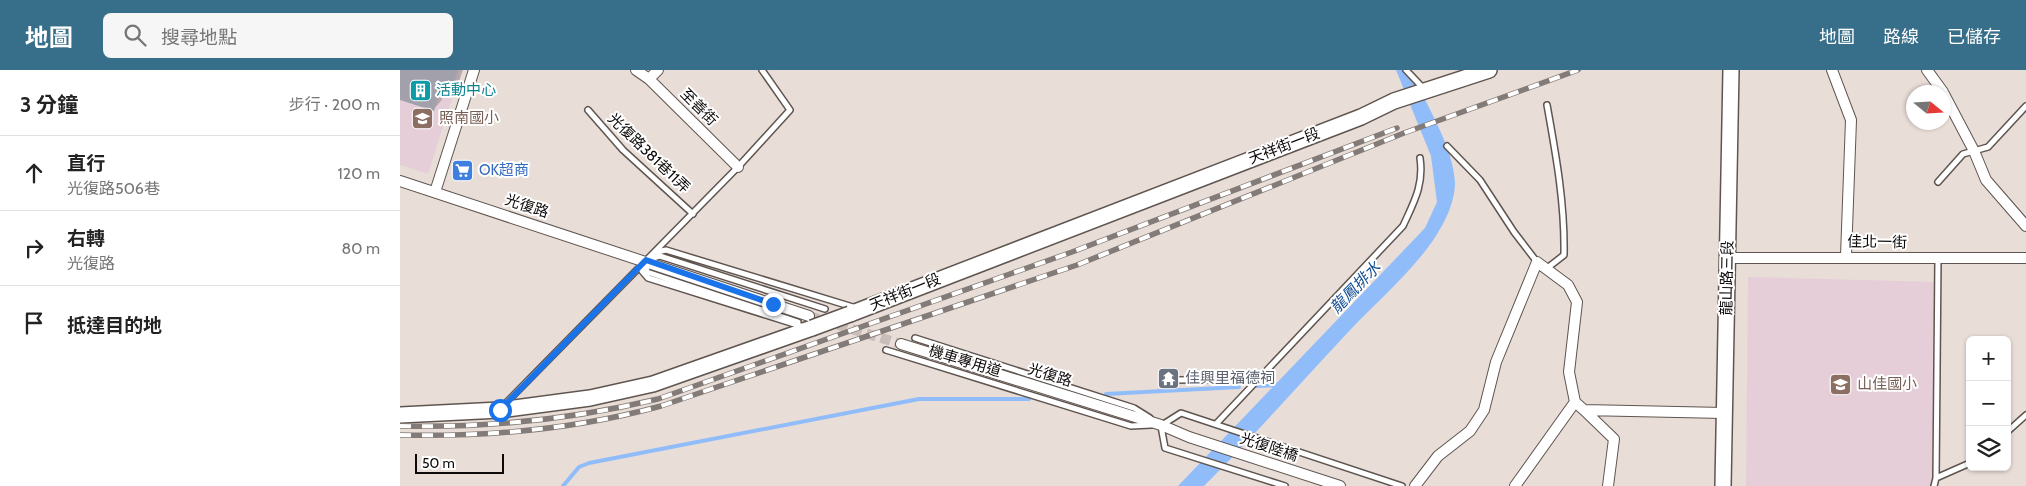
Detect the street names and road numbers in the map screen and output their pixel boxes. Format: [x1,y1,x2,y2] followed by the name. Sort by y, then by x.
[677,85,721,129] street label: 至善街
[604,109,694,197] street label: 光復路381巷11弄
[1246,124,1322,168] street label: 天祥街一段
[503,190,551,222] street label: 光復路
[1847,232,1907,252] street label: 佳北一街
[1717,240,1737,316] street label: 龍山路三段
[867,270,943,314] street label: 天祥街一段
[926,341,1004,381] street label: 機車專用道
[1026,360,1074,390] street label: 光復路
[1238,429,1300,465] street label: 光復陸橋

